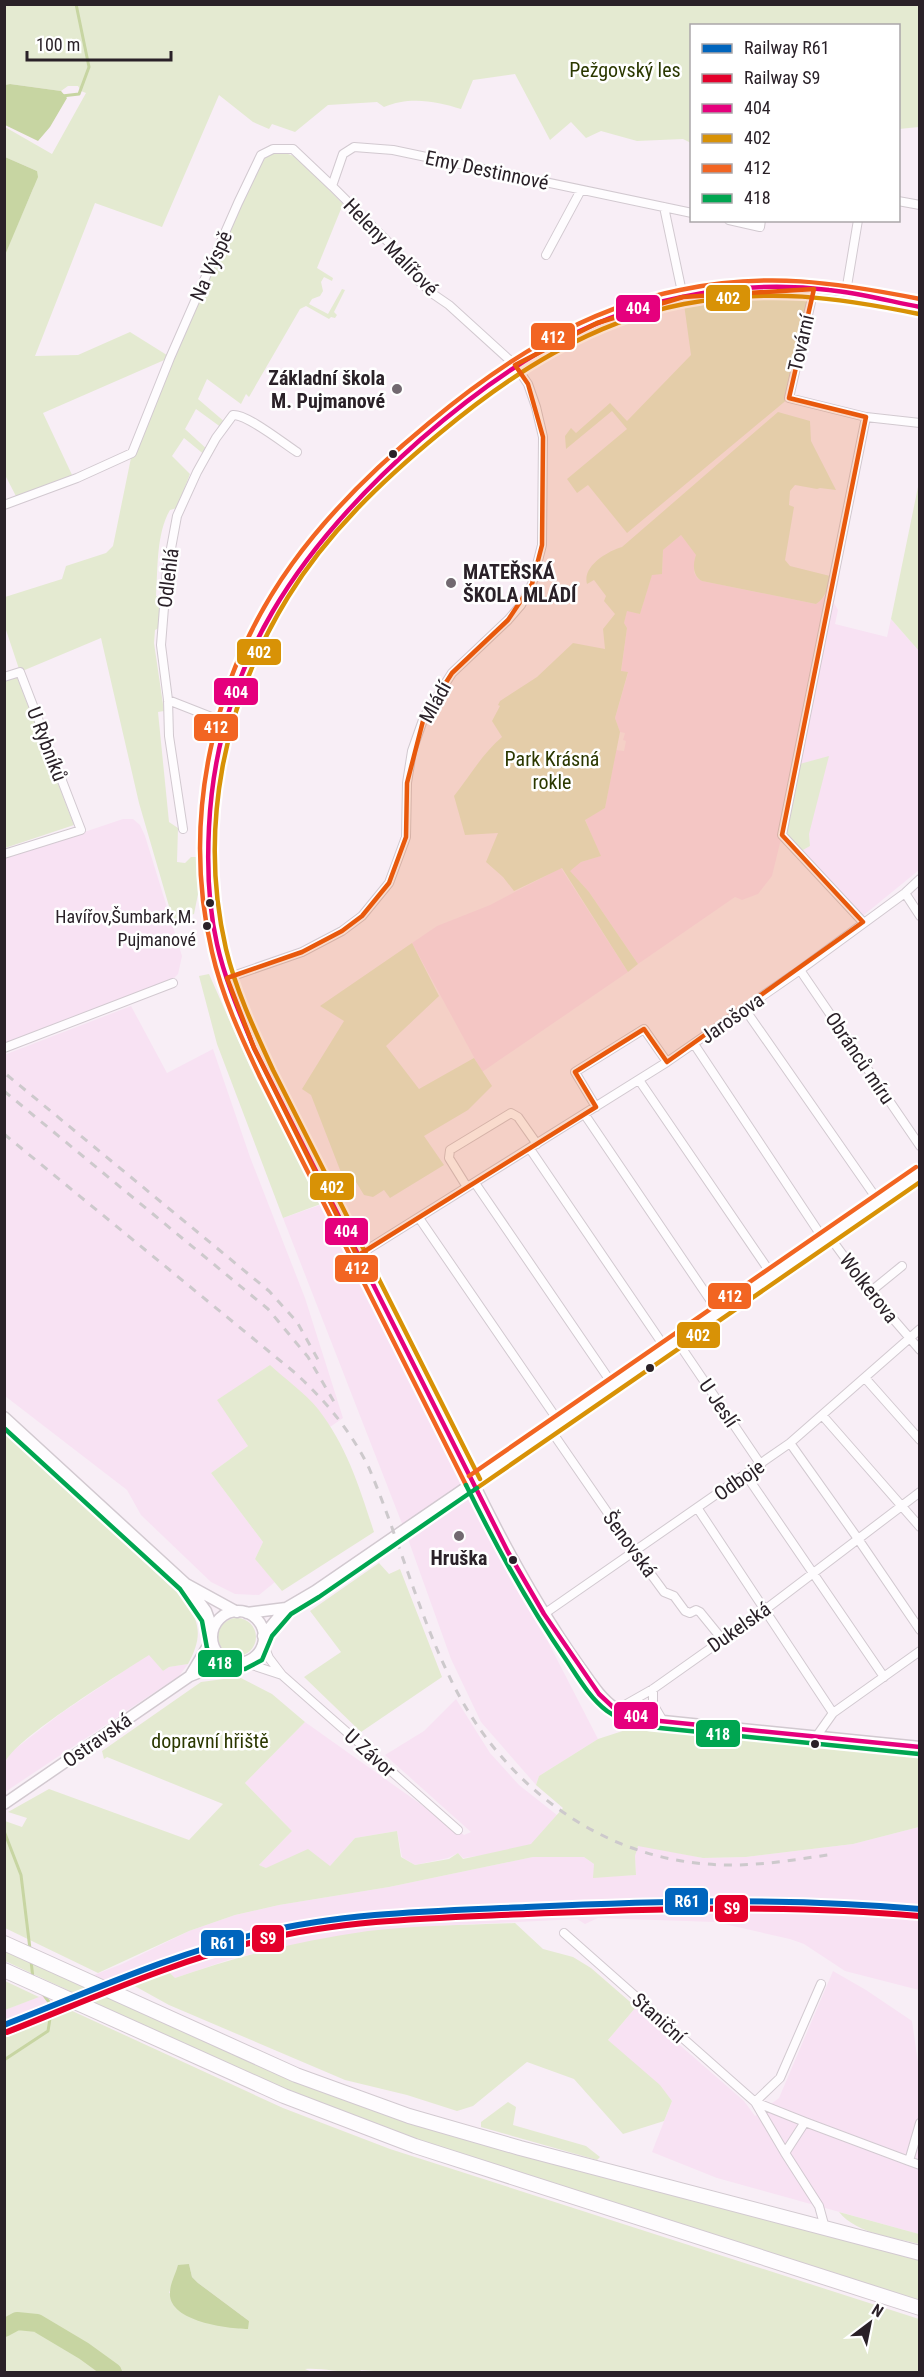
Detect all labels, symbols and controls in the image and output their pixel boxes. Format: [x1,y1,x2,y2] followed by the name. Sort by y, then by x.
[27,24,171,62] scale bar
[690,24,900,222] legend
[36,34,80,55] text: 100 m
[744,37,830,58] text: Railway R61
[569,58,681,82] park label: Pežgovský les
[744,67,820,88] text: Railway S9
[744,97,771,118] text: 404
[744,127,771,148] text: 402
[423,145,551,195] street label: Emy Destinnové
[744,157,771,178] text: 412
[744,187,771,208] text: 418
[339,193,443,301] street label: Heleny Malířové
[185,227,237,305] street label: Na Výspě
[705,284,751,312] line badge: 402
[716,289,740,308] text: 402
[615,294,661,323] line badge: 404
[626,299,650,318] text: 404
[783,311,819,374] street label: Tovární
[530,322,576,351] line badge: 412
[541,328,565,347] text: 412
[268,366,385,413] place label: Základní škola M. Pujmanové
[390,382,404,396] marker: Základní škola M. Pujmanové
[387,448,399,460] unlabelled marker
[152,547,184,609] street label: Odlehlá
[463,560,578,607] place label: MATEŘSKÁ ŠKOLA MLÁDÍ
[444,576,458,590] marker: MATEŘSKÁ ŠKOLA MLÁDÍ
[236,638,282,666] line badge: 402
[247,643,271,662] text: 402
[414,676,457,727] street label: Mládí
[213,677,259,706] line badge: 404
[224,683,248,702] text: 404
[22,703,72,785] street label: U Rybníků
[193,713,239,742] line badge: 412
[204,718,228,737] text: 412
[505,747,599,794] park label: Park Krásná rokle
[204,897,216,909] unlabelled marker
[55,906,196,950] place label: Havířov,Šumbark,M. Pujmanové
[201,920,213,932] marker: Havířov,Šumbark,M. Pujmanové
[696,987,768,1049] street label: Jarošova
[820,1007,900,1109] street label: Obránců míru
[309,1172,355,1201] line badge: 402
[320,1178,344,1197] text: 402
[324,1217,369,1246] line badge: 404
[334,1222,358,1241] text: 404
[834,1248,904,1328] street label: Wolkerova
[334,1254,379,1283] line badge: 412
[345,1259,369,1278] text: 412
[707,1282,752,1310] line badge: 412
[718,1287,742,1306] text: 412
[676,1321,721,1349] line badge: 402
[686,1326,710,1345] text: 402
[644,1362,656,1374] unlabelled marker
[694,1374,745,1433] street label: U Jeslí
[709,1454,769,1506] street label: Odboje
[598,1506,662,1582] street label: Šenovská
[452,1529,466,1543] marker: Hruška
[431,1546,487,1570] place label: Hruška
[507,1554,519,1566] unlabelled marker
[703,1597,775,1657] street label: Dukelská
[197,1649,243,1678] line badge: 418
[208,1654,232,1673] text: 418
[613,1701,659,1730] line badge: 404
[624,1707,648,1726] text: 404
[58,1708,136,1772] street label: Ostravská
[695,1719,741,1748] line badge: 418
[340,1724,400,1782] street label: U Závor
[706,1725,730,1744] text: 418
[151,1729,269,1753] park label: dopravní hřiště
[809,1738,821,1750] unlabelled marker
[664,1887,709,1916] line badge: R61
[674,1892,700,1911] text: R61
[714,1894,749,1923] line badge: S9
[724,1899,740,1918] text: S9
[251,1924,285,1953] line badge: S9
[200,1929,245,1957] line badge: R61
[260,1929,276,1948] text: S9
[210,1934,236,1953] text: R61
[627,1988,692,2049] street label: Staniční
[840,2293,900,2353] north arrow
[868,2300,887,2321] text: N

